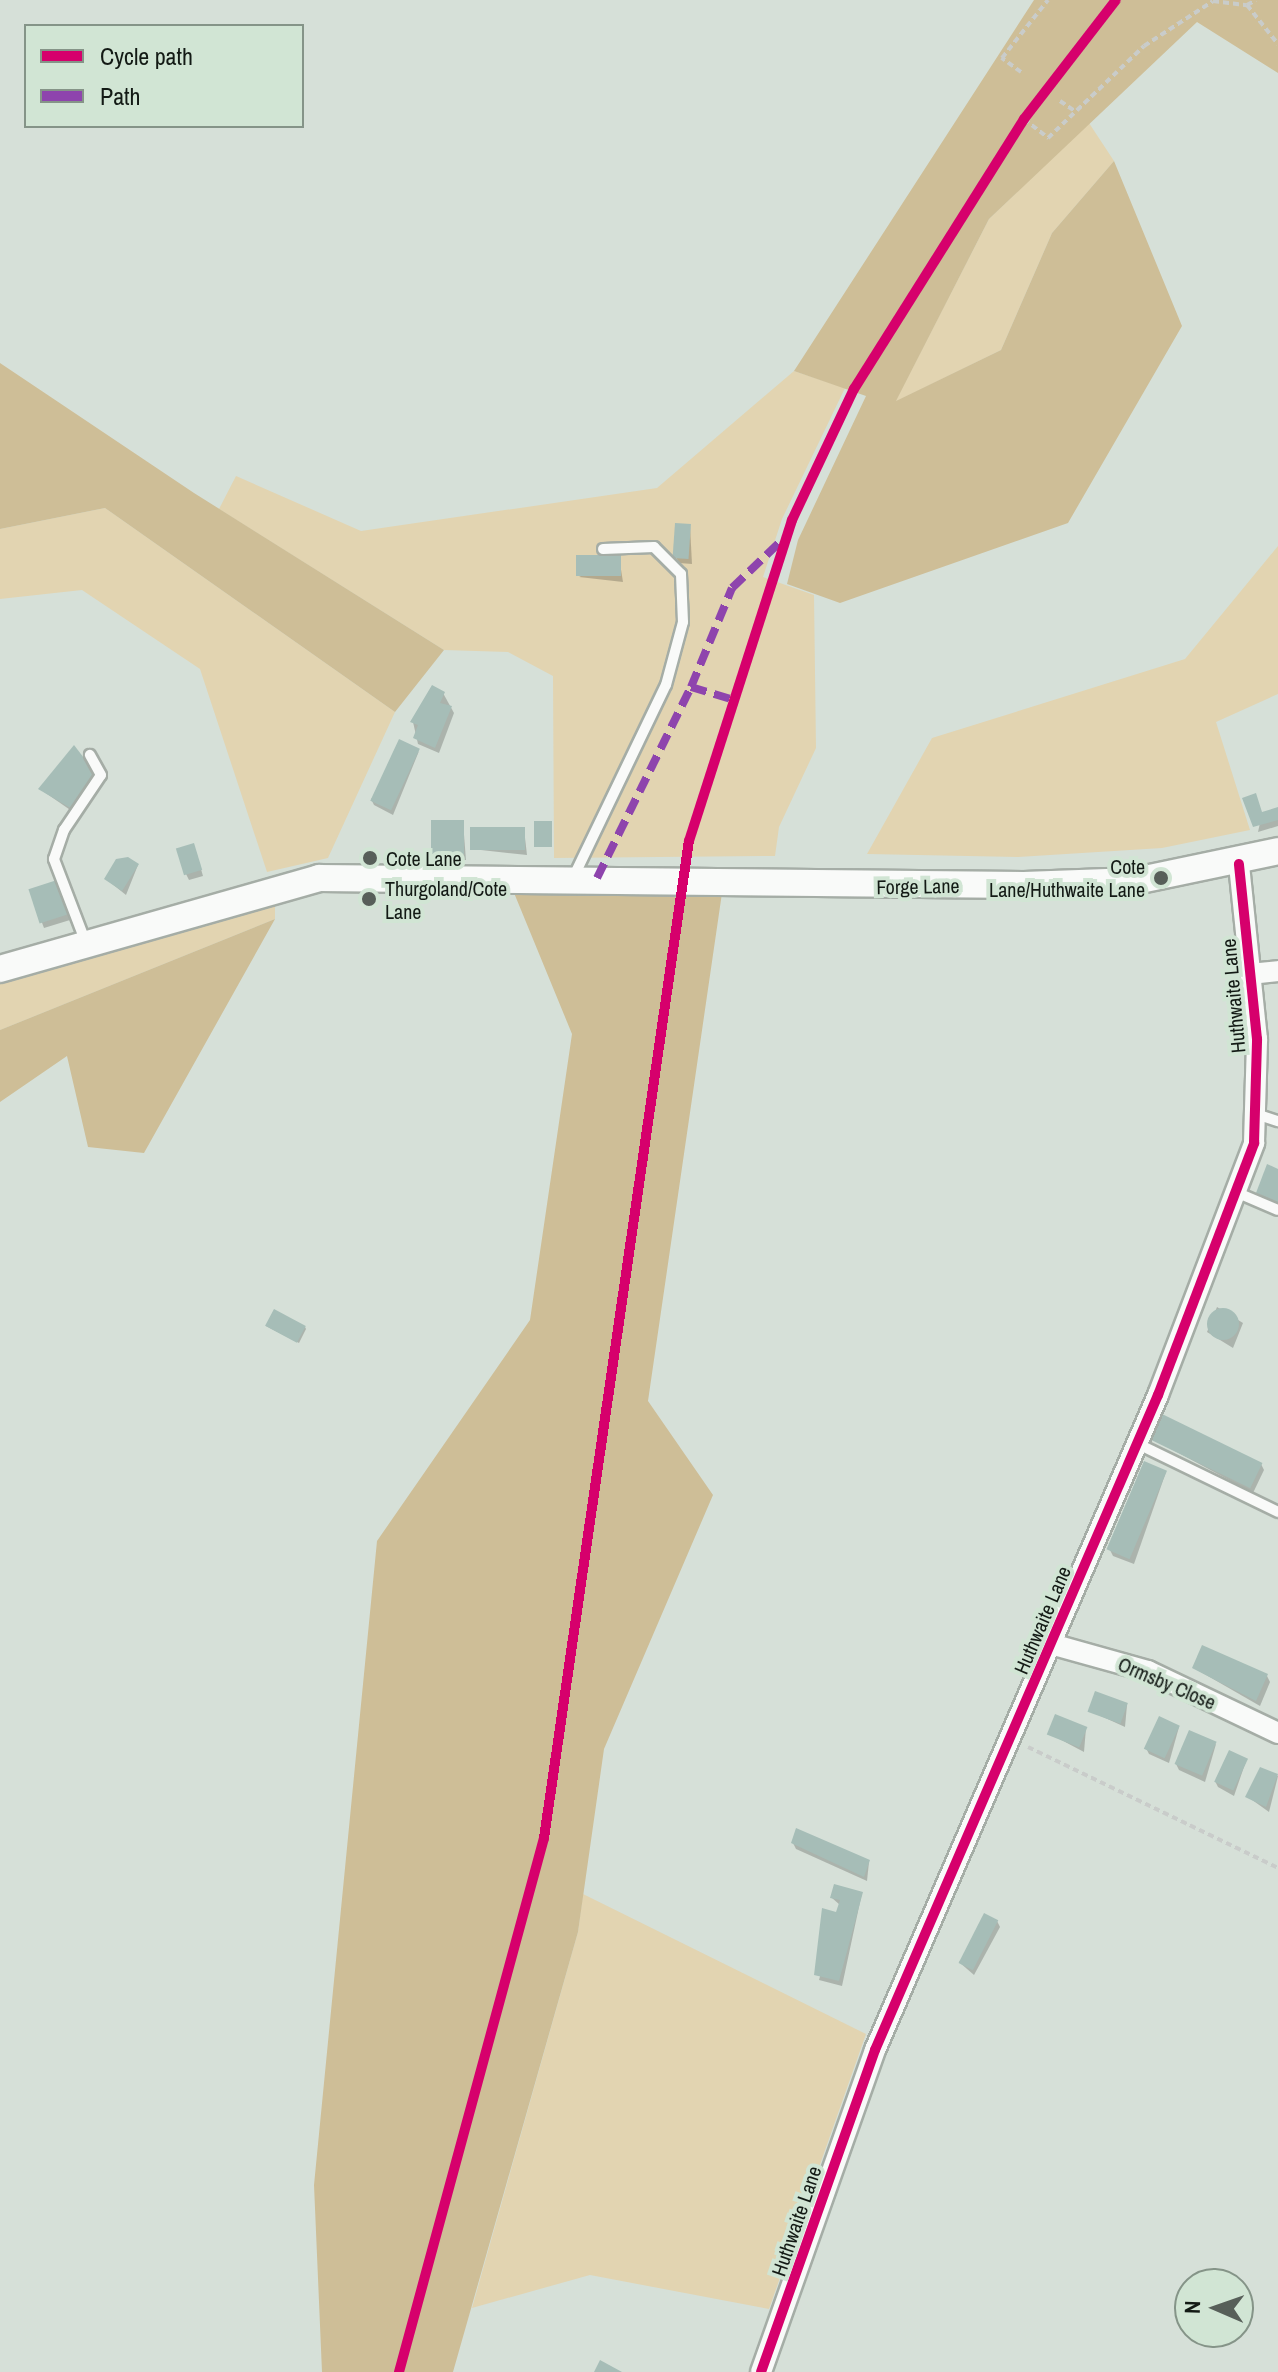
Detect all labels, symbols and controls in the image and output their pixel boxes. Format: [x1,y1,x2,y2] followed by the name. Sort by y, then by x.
[24,24,304,128] legend
[100,40,193,72] text: Cycle path
[100,80,141,112] text: Path
[386,846,462,870] place label: Cote Lane
[361,849,379,867] marker: Cote Lane
[989,854,1145,901] place label: Cote Lane/Huthwaite Lane
[1152,869,1170,887] marker: Cote Lane/Huthwaite Lane
[876,873,960,899] street label: Forge Lane
[385,876,507,923] place label: Thurgoland/Cote Lane
[360,890,378,908] marker: Thurgoland/Cote Lane
[1216,938,1250,1054] street label: Huthwaite Lane
[1009,1562,1075,1678] street label: Huthwaite Lane
[1115,1652,1219,1714] street label: Ormsby Close
[766,2163,826,2279] street label: Huthwaite Lane
[1174,2268,1254,2348] north arrow
[1177,2300,1207,2314] text: N

